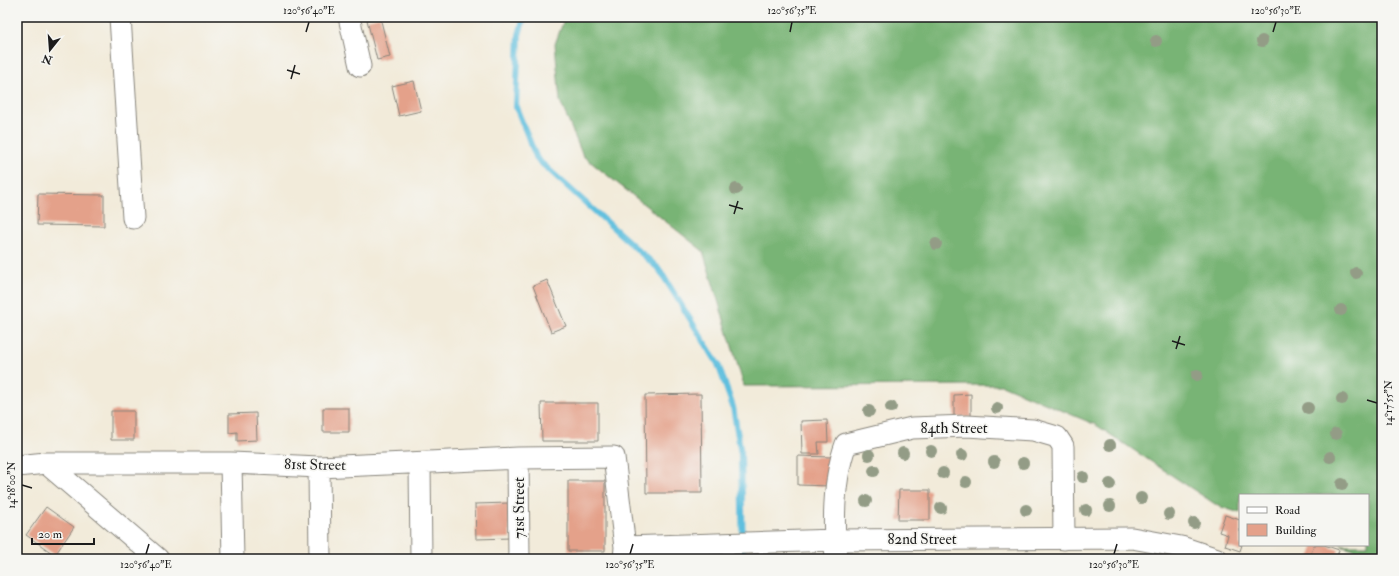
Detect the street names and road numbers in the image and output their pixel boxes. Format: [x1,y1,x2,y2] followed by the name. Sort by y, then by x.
[920,419,988,438] street label: 84th Street
[284,455,346,475] street label: 81st Street
[510,477,529,539] street label: 71st Street
[887,530,957,549] street label: 82nd Street

